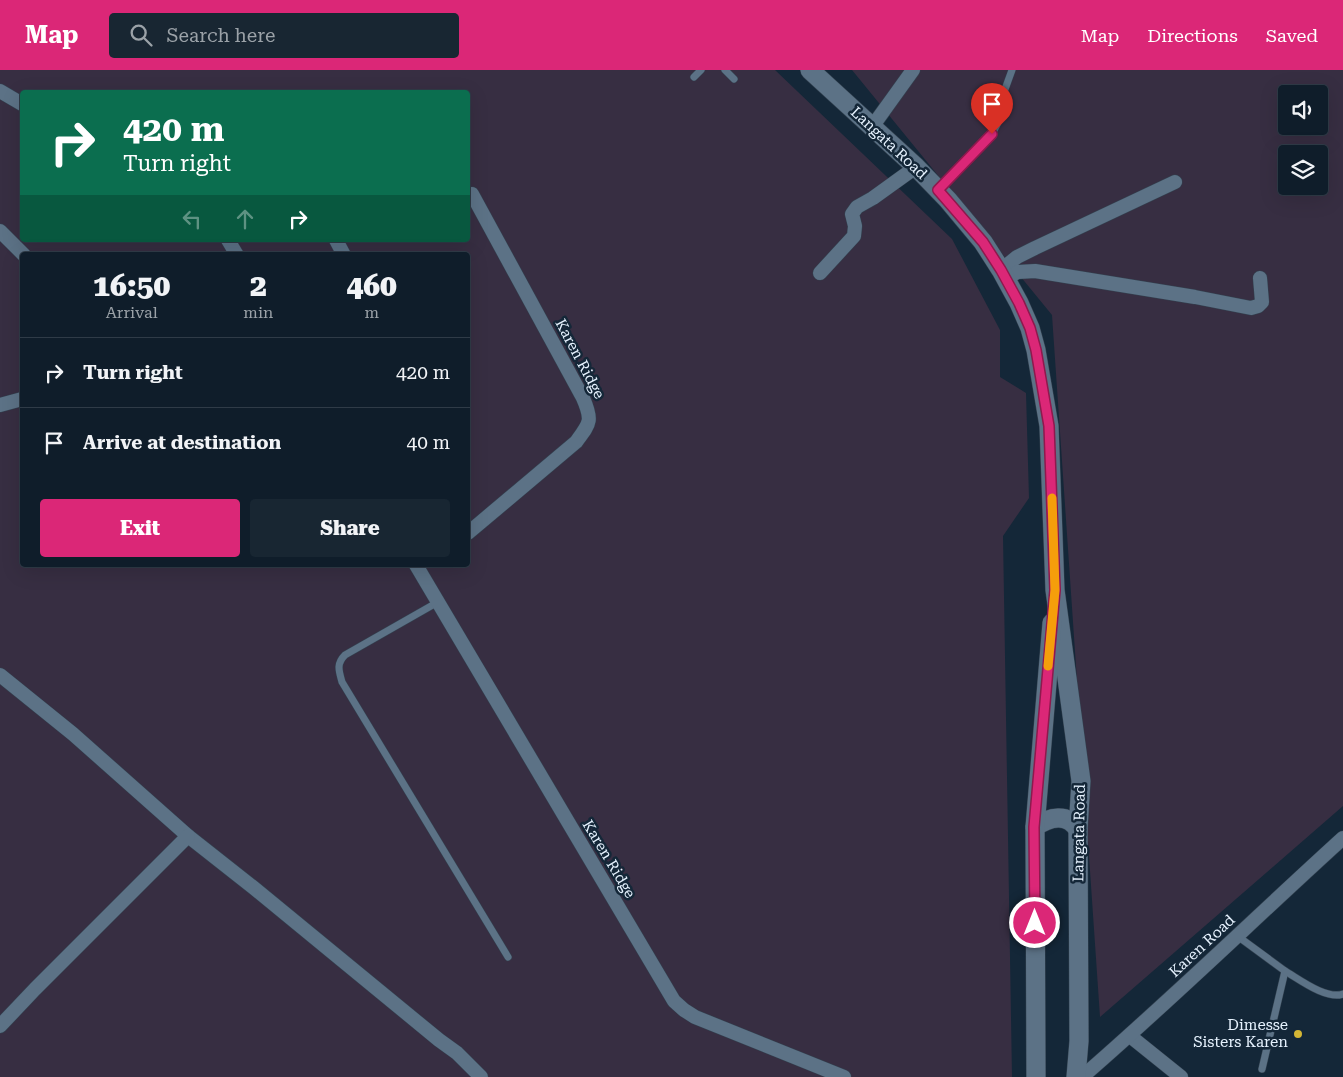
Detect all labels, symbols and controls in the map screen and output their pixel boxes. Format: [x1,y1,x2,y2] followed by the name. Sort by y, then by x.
[109,13,459,58] search box
[25,21,79,49] text: Map
[127,21,155,49] icon: search
[167,24,275,47] text: Search here
[1081,25,1119,46] text: Map
[1147,25,1238,46] text: Directions
[1266,25,1318,46] text: Saved
[971,83,1013,134] pin
[1278,85,1328,195] map controls
[1278,85,1328,135] button: sound
[978,90,1006,118] icon: arrive
[847,103,931,183] street label: Langata Road
[123,109,224,150] text: 420 m
[40,110,105,175] icon: right
[1278,145,1328,195] button: layers
[123,151,231,176] text: Turn right
[178,205,206,233] icon: left
[231,205,259,233] icon: ahead
[284,205,312,233] icon: right
[93,268,170,303] text: 16:50
[250,268,267,303] text: 2
[346,268,397,303] text: 460
[106,303,158,322] text: Arrival
[243,303,273,322] text: min
[364,303,379,322] text: m
[551,316,609,402] street label: Karen Ridge
[40,359,68,387] icon: right
[83,361,183,384] text: Turn right
[396,361,450,384] text: 420 m
[40,429,68,457] icon: arrive
[83,431,281,454] text: Arrive at destination
[407,431,450,454] text: 40 m
[40,499,240,557] button: Exit
[250,499,450,557] button: Share
[1069,784,1089,882] street label: Langata Road
[579,817,639,901] street label: Karen Ridge
[1008,896,1060,948] position arrow
[1165,911,1239,981] street label: Karen Road
[1193,1016,1288,1051] place label: Dimesse Sisters Karen
[1292,1028,1304,1040] marker: Dimesse Sisters Karen

